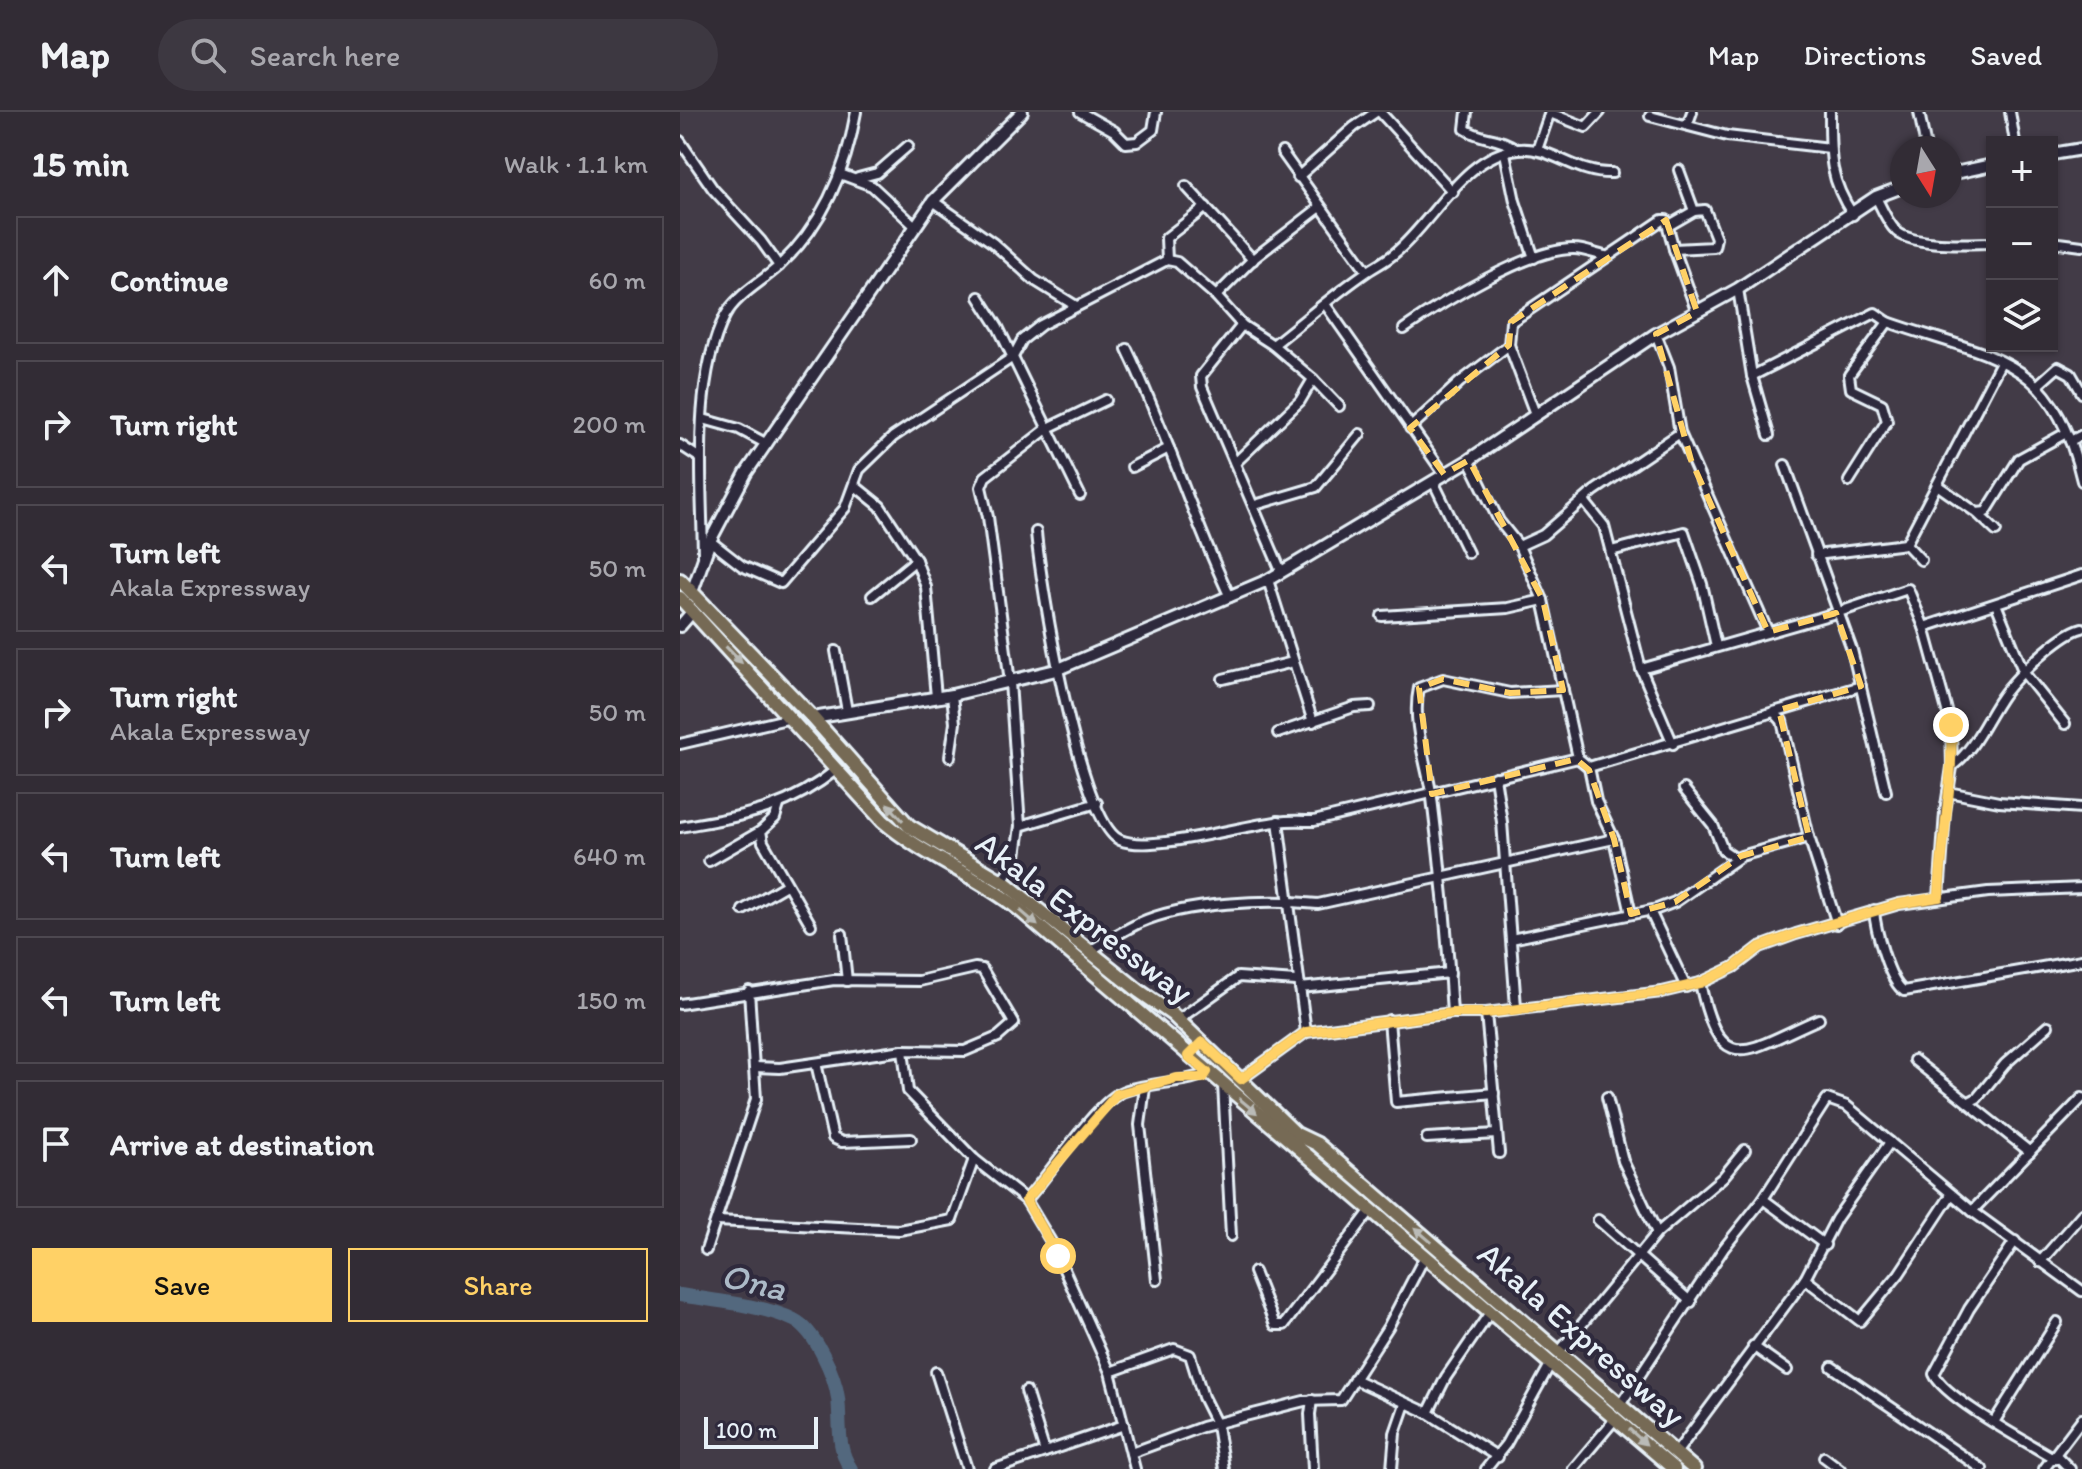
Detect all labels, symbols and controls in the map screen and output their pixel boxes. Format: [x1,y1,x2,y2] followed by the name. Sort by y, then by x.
[158,19,718,91] search box
[40,32,110,78] text: Map
[186,33,230,77] icon: search
[250,37,400,74] text: Search here
[1708,38,1759,72] text: Map
[1803,38,1927,72] text: Directions
[1971,38,2042,72] text: Saved
[1890,136,1962,208] north arrow
[1986,136,2058,352] map controls
[1986,136,2058,208] button: +
[32,144,129,185] text: 15 min
[504,148,648,180] text: Walk · 1.1 km
[1986,208,2058,280] button: −
[34,258,78,302] icon: ahead
[110,262,229,299] text: Continue
[589,264,646,296] text: 60 m
[1986,280,2058,352] button: layers
[34,402,78,446] icon: right
[110,406,238,443] text: Turn right
[573,408,646,440] text: 200 m
[110,534,221,571] text: Turn left
[34,546,78,590] icon: left
[589,552,646,584] text: 50 m
[110,571,310,603] text: Akala Expressway
[724,645,742,664] one-way arrow
[110,678,238,715] text: Turn right
[34,690,78,734] icon: right
[589,696,646,728] text: 50 m
[1933,707,1969,743] route end
[110,715,310,747] text: Akala Expressway
[887,802,905,821] one-way arrow
[968,822,1201,1012] street label: Akala Expressway
[34,834,78,878] icon: left
[110,838,221,875] text: Turn left
[573,840,646,872] text: 640 m
[1019,909,1039,926] one-way arrow
[34,978,78,1022] icon: left
[110,982,221,1019] text: Turn left
[577,984,646,1016] text: 150 m
[1237,1097,1257,1114] one-way arrow
[34,1122,78,1166] icon: arrive
[110,1126,374,1163] text: Arrive at destination
[1414,1227,1434,1244] one-way arrow
[1470,1233,1694,1436] street label: Akala Expressway
[1040,1238,1076,1274] route start
[32,1248,332,1322] button: Save
[348,1248,648,1322] button: Share
[717,1253,791,1310] water label: Ona
[704,1413,818,1449] scale bar
[716,1417,777,1444] text: 100 m
[1628,1428,1648,1445] one-way arrow

